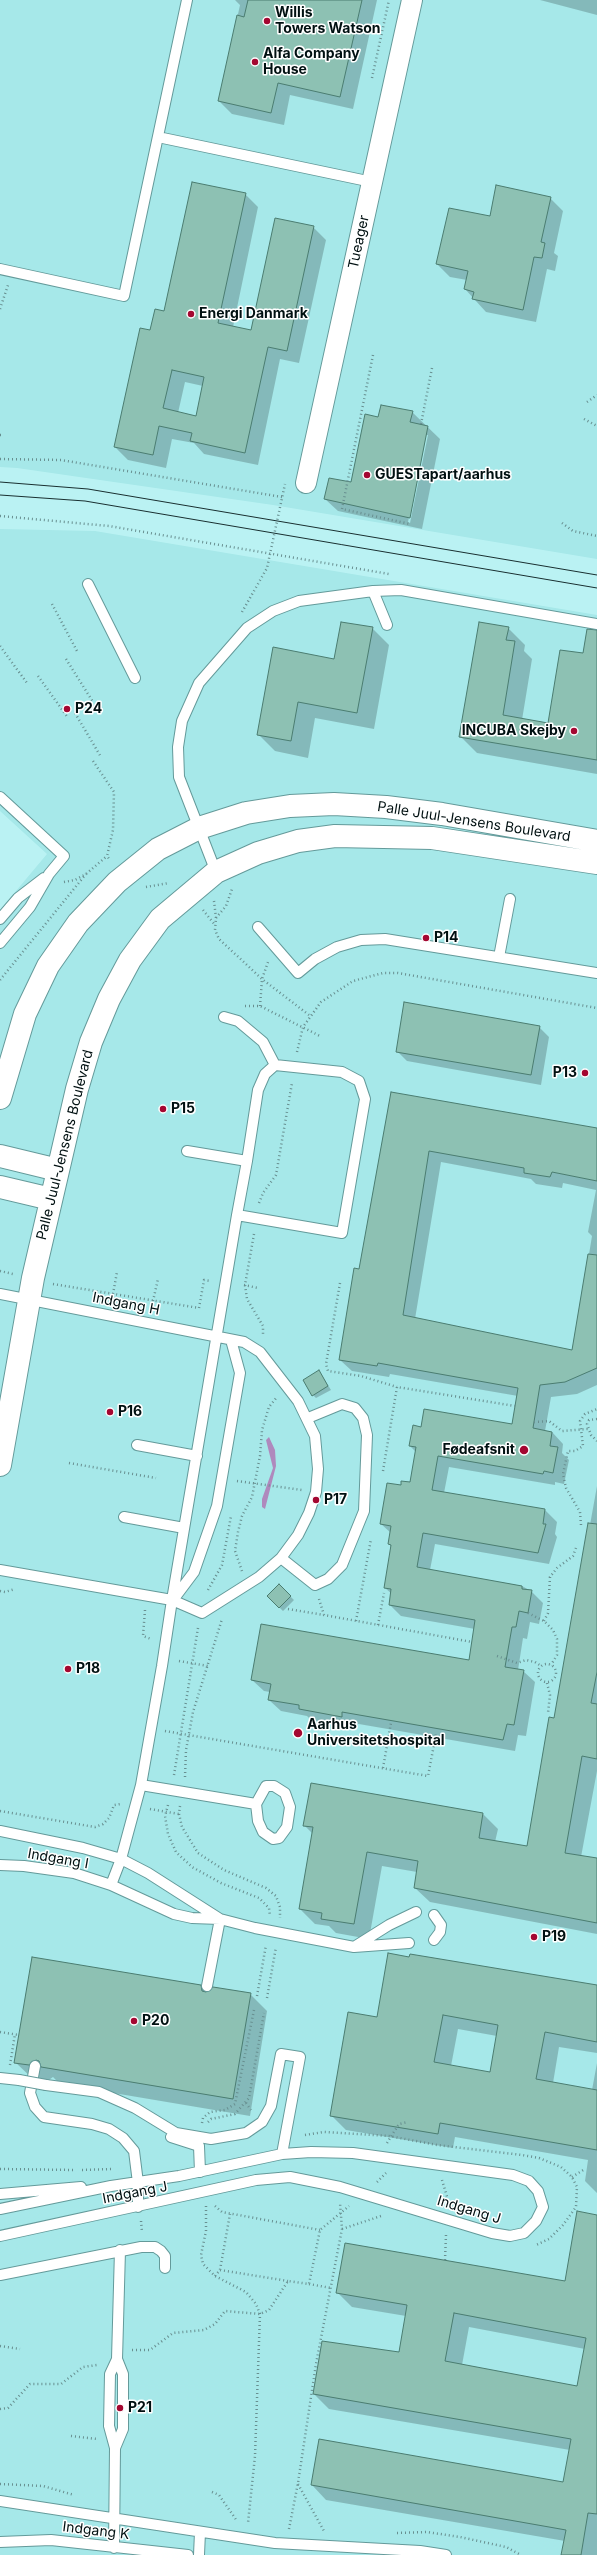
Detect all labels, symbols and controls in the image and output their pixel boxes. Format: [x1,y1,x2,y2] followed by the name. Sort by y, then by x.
[275,5,381,38] place label: Willis Towers Watson
[262,16,272,26] marker: Willis Towers Watson
[263,46,360,78] place label: Alfa Company House
[250,57,260,67] marker: Alfa Company House
[345,214,373,270] street label: Tueager
[199,306,308,322] place label: Energi Danmark
[186,309,196,319] marker: Energi Danmark
[375,467,511,483] place label: GUESTapart/aarhus
[362,470,372,480] marker: GUESTapart/aarhus
[75,701,102,717] place label: P24
[62,704,72,714] marker: P24
[462,723,566,739] place label: INCUBA Skejby
[569,726,579,736] marker: INCUBA Skejby
[376,798,572,846] street label: Palle Juul-Jensens Boulevard
[434,930,459,946] place label: P14
[421,933,431,943] marker: P14
[33,1048,97,1242] street label: Palle Juul-Jensens Boulevard
[553,1065,577,1081] place label: P13
[580,1068,590,1078] marker: P13
[171,1101,195,1117] place label: P15
[158,1104,168,1114] marker: P15
[91,1289,161,1319] street label: Indgang H
[118,1404,142,1420] place label: P16
[105,1407,115,1417] marker: P16
[442,1442,515,1458] place label: Fødeafsnit
[518,1444,530,1456] marker: Fødeafsnit
[324,1492,347,1508] place label: P17
[311,1495,321,1505] marker: P17
[76,1661,100,1677] place label: P18
[63,1664,73,1674] marker: P18
[307,1717,445,1750] place label: Aarhus Universitetshospital
[292,1727,304,1739] marker: Aarhus Universitetshospital
[26,1845,90,1873] street label: Indgang I
[542,1929,566,1945] place label: P19
[529,1932,539,1942] marker: P19
[142,2013,169,2029] place label: P20
[129,2016,139,2026] marker: P20
[101,2178,169,2208] street label: Indgang J
[435,2192,503,2228] street label: Indgang J
[128,2400,152,2416] place label: P21
[115,2403,125,2413] marker: P21
[62,2519,130,2543] street label: Indgang K

